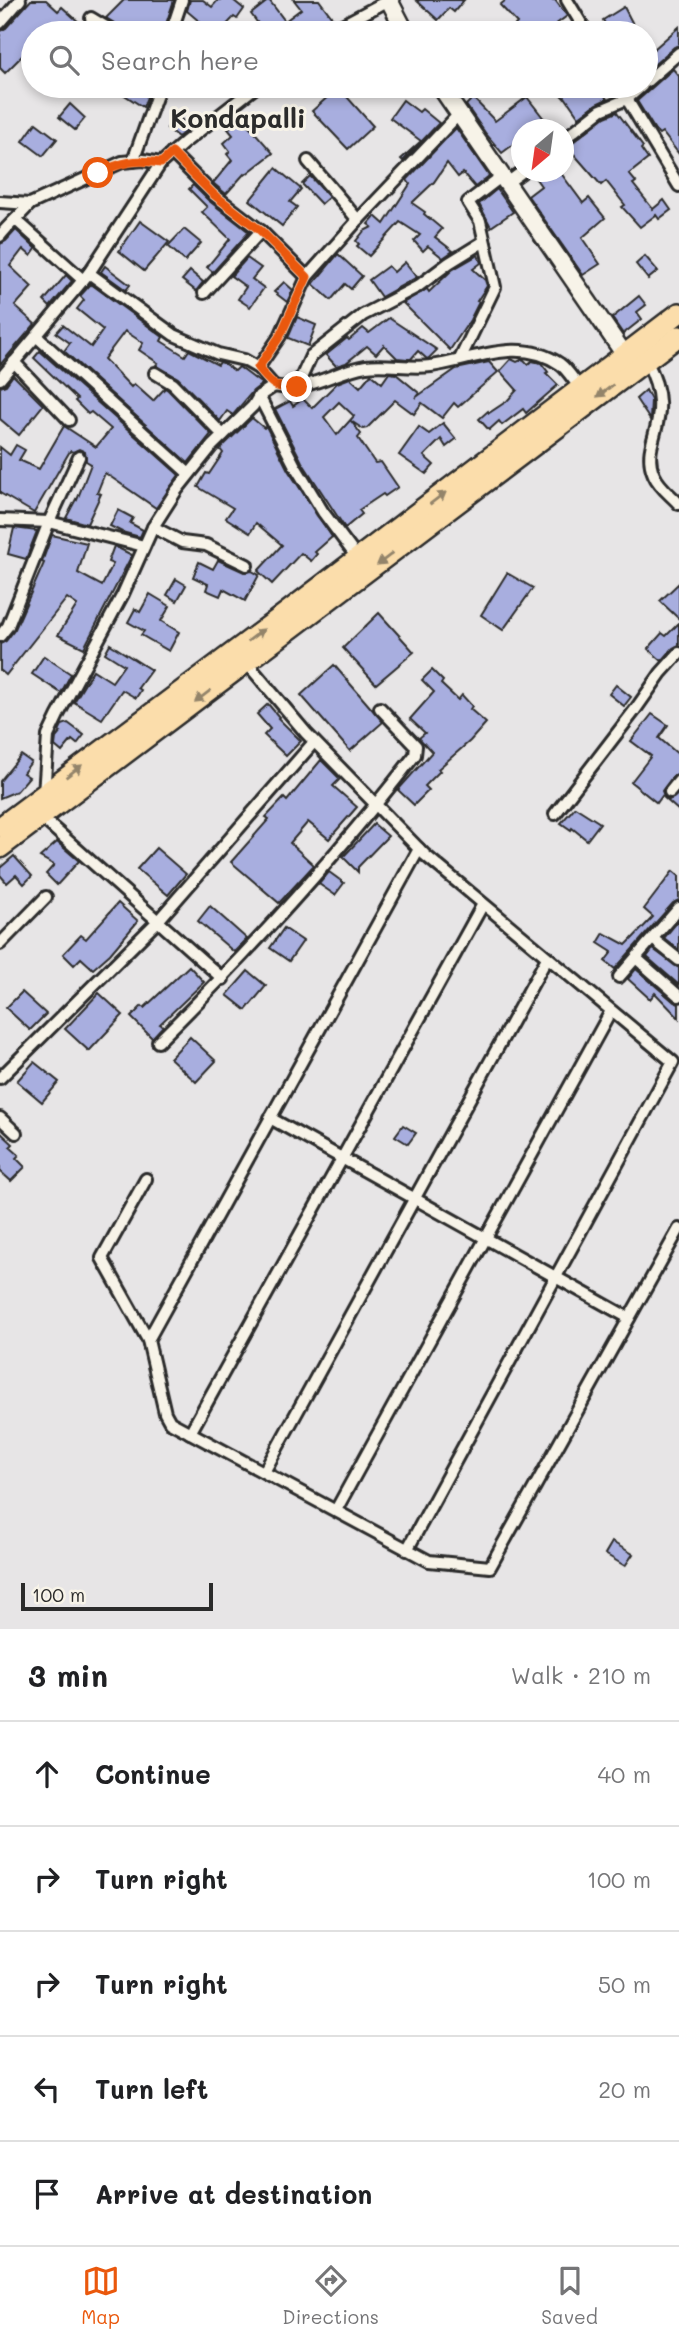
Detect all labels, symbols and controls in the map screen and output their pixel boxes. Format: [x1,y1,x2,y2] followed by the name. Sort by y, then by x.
[21,21,658,98] search box
[45,41,83,79] icon: search
[101,43,259,77] text: Search here
[170,101,306,135] district label: Kondapalli
[511,119,574,182] north arrow
[82,157,113,188] route start
[281,371,312,402] route end
[596,384,614,398] one-way arrow
[428,490,446,505] one-way arrow
[376,552,394,566] one-way arrow
[247,628,265,643] one-way arrow
[194,688,212,702] one-way arrow
[65,765,83,779] one-way arrow
[21,1580,214,1612] scale bar
[32,1582,85,1607] text: 100 m
[28,1655,108,1695] text: 3 min
[511,1660,651,1690] text: Walk · 210 m
[28,1755,66,1793] icon: ahead
[95,1757,211,1791] text: Continue
[598,1759,651,1789] text: 40 m
[28,1860,66,1898] icon: right
[95,1862,228,1896] text: Turn right
[587,1864,651,1894] text: 100 m
[28,1965,66,2003] icon: right
[95,1967,228,2001] text: Turn right
[598,1969,651,1999] text: 50 m
[28,2070,66,2108] icon: left
[95,2072,208,2106] text: Turn left
[598,2074,651,2104] text: 20 m
[28,2175,66,2213] icon: arrive
[95,2177,372,2211] text: Arrive at destination
[81,2262,120,2329] tab: Map
[282,2262,379,2329] tab: Directions
[541,2262,598,2329] tab: Saved

